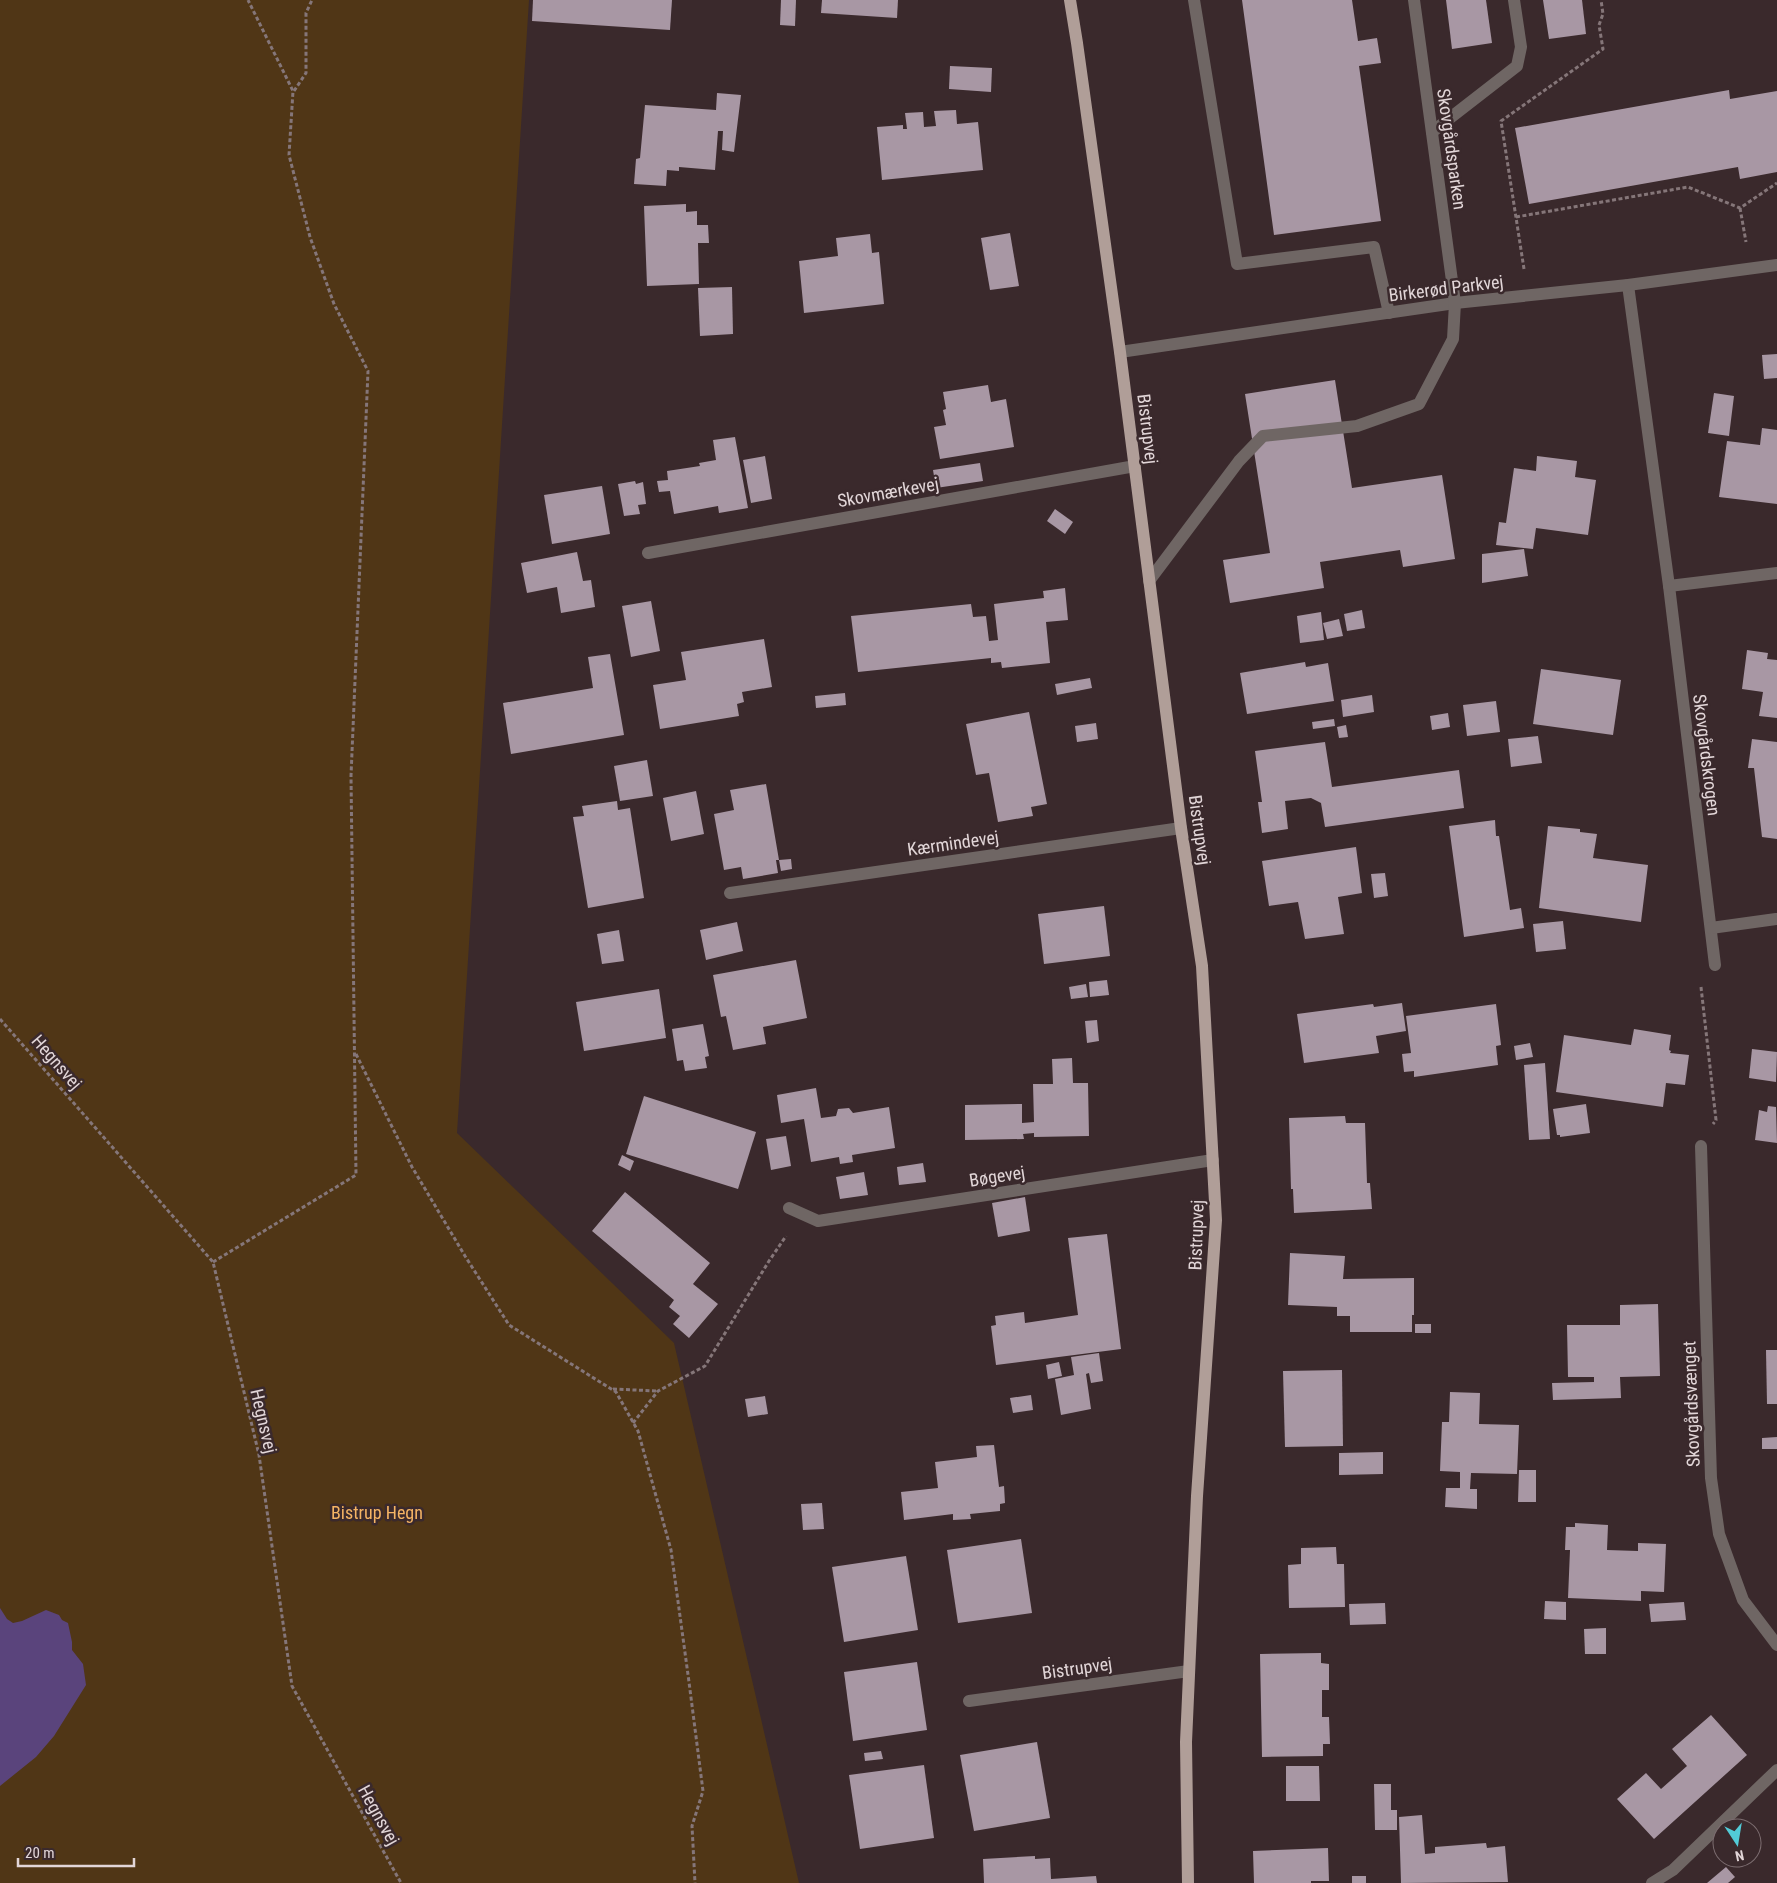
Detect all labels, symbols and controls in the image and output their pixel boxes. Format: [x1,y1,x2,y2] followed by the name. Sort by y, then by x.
[1433,87,1471,211] street label: Skovgårdsparken
[1387,271,1505,305] street label: Birkerød Parkvej
[1133,393,1163,465] street label: Bistrupvej
[836,473,940,511] street label: Skovmærkevej
[1689,693,1725,817] street label: Skovgårdskrogen
[1185,794,1215,866] street label: Bistrupvej
[906,826,1000,860] street label: Kærmindevej
[28,1030,86,1094] street label: Hegnsvej
[968,1161,1026,1191] street label: Bøgevej
[1184,1199,1208,1271] street label: Bistrupvej
[1678,1341,1704,1467] street label: Skovgårdsvænget
[246,1387,282,1455] street label: Hegnsvej
[331,1502,423,1523] park label: Bistrup Hegn
[1041,1653,1113,1683] street label: Bistrupvej
[354,1781,404,1849] street label: Hegnsvej
[1712,1818,1762,1868] north arrow
[18,1836,134,1868] scale bar
[25,1844,55,1862] text: 20 m
[1734,1847,1746,1864] text: N

